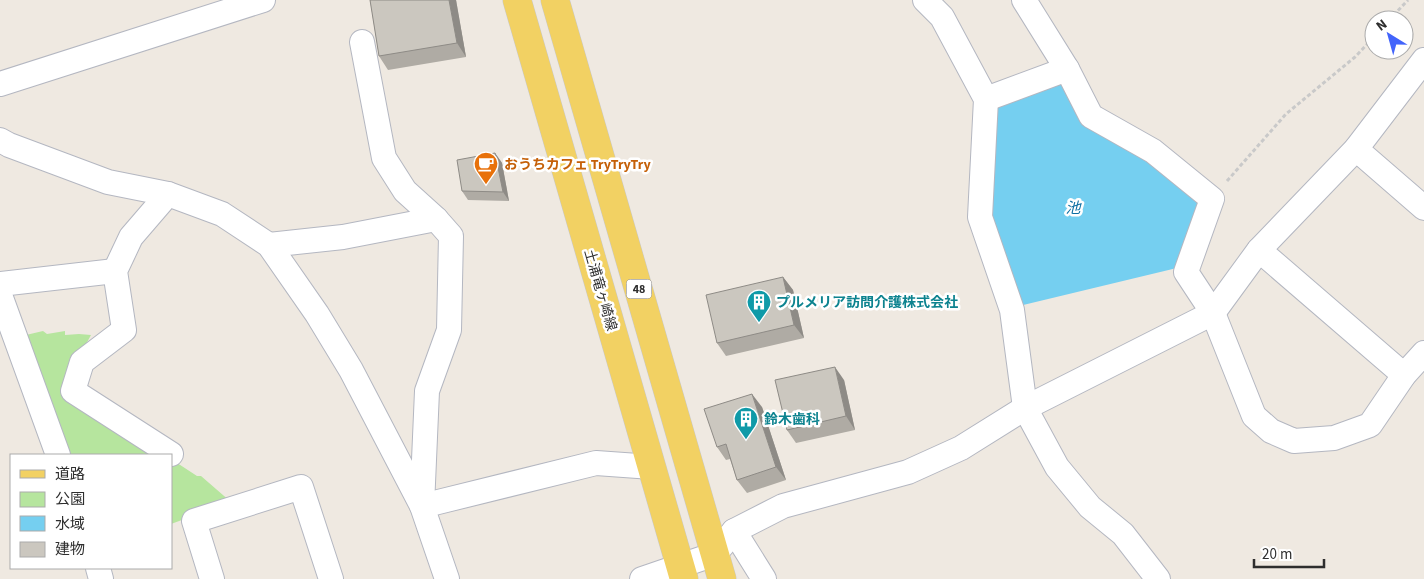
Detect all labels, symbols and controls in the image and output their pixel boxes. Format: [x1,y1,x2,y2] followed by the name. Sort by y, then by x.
[1364,10,1414,60] north arrow
[1372,15,1392,36] text: N
[473,151,499,185] cafe icon: おうちカフェ TryTryTry
[504,155,651,175] place label: おうちカフェ TryTryTry
[1065,198,1082,219] water label: 池
[579,247,621,333] street label: 土浦竜ヶ崎線
[626,280,652,298] road number: 48
[746,289,772,323] building icon: プルメリア訪問介護株式会社
[776,293,958,313] place label: プルメリア訪問介護株式会社
[733,406,759,440] building icon: 鈴木歯科
[764,410,820,430] place label: 鈴木歯科
[10,454,172,569] legend
[55,464,85,485] text: 道路
[55,489,85,510] text: 公園
[55,514,85,535] text: 水域
[1254,536,1324,568] scale bar
[55,539,85,560] text: 建物
[1262,544,1292,565] text: 20 m

